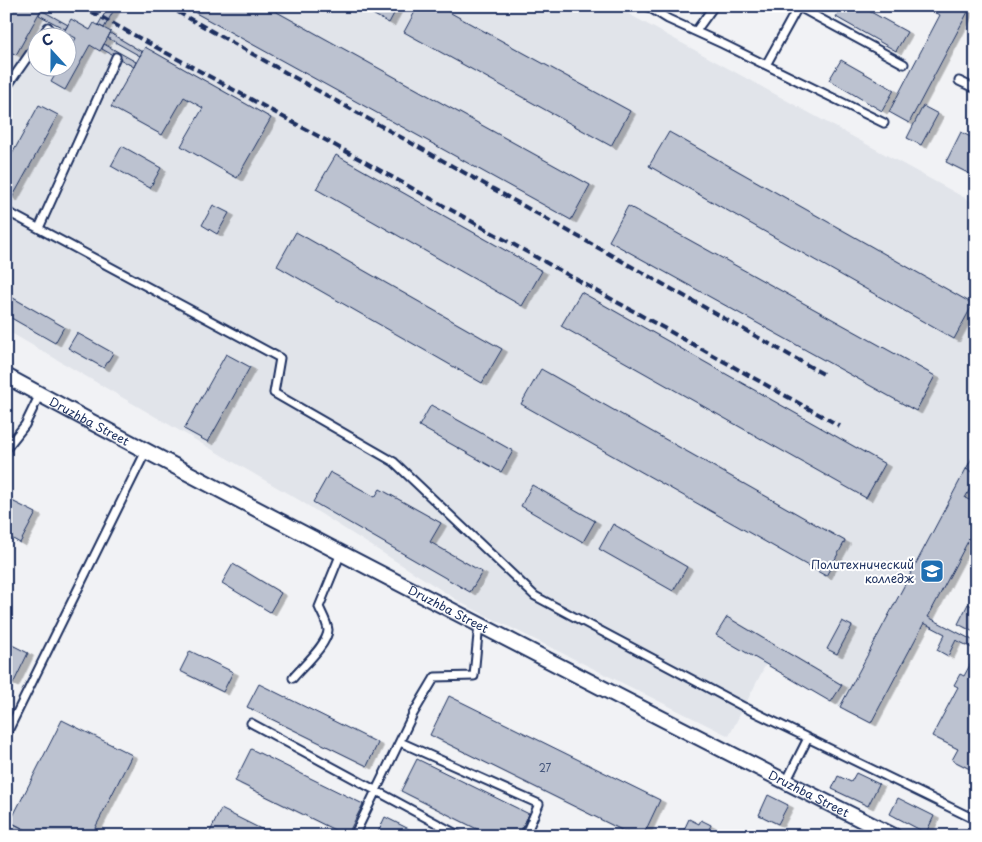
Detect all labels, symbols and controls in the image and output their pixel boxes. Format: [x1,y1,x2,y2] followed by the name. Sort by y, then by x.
[28,28,78,78] north arrow
[38,28,56,51] text: С
[46,392,133,450] street label: Druzhba Street
[811,555,914,587] place label: Политехнический колледж
[919,558,945,584] school or university icon: Политехнический колледж
[405,580,492,637] street label: Druzhba Street
[539,760,552,775] house number: 27
[765,765,852,821] street label: Druzhba Street

